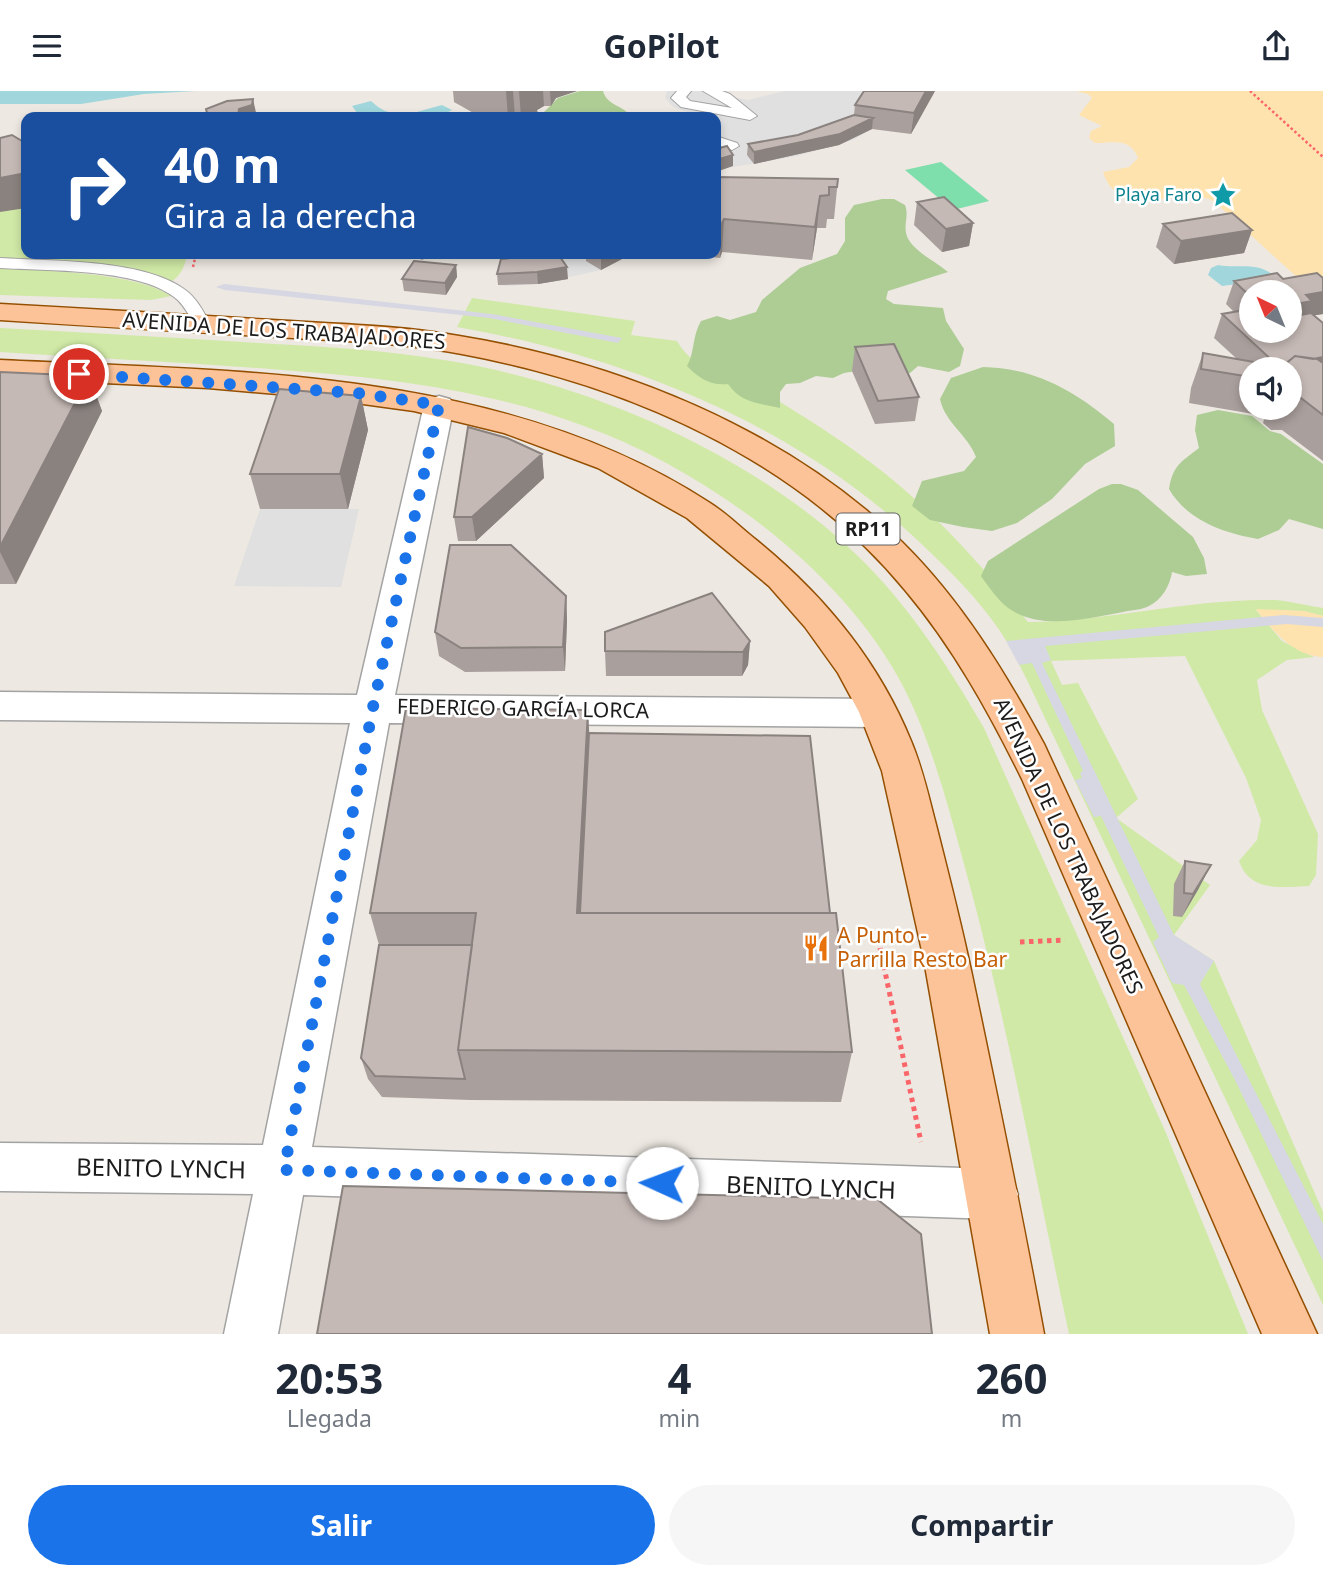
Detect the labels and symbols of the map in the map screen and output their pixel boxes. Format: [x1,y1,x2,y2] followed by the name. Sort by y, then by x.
[1208,180,1238,210] place icon: Playa Faro
[1115,182,1202,206] place label: Playa Faro
[1239,280,1302,343] north arrow
[122,305,446,355] street label: AVENIDA DE LOS TRABAJADORES
[49,344,109,404] pin
[836,513,900,544] road number: RP11
[397,692,650,724] street label: FEDERICO GARCÍA LORCA
[988,693,1150,998] street label: AVENIDA DE LOS TRABAJADORES
[837,921,1007,973] place label: A Punto - Parrilla Resto Bar
[801,933,831,963] restaurant icon: A Punto - Parrilla Resto Bar
[625,1146,699,1220] position arrow
[76,1150,246,1185] street label: BENITO LYNCH
[726,1167,896,1206] street label: BENITO LYNCH

